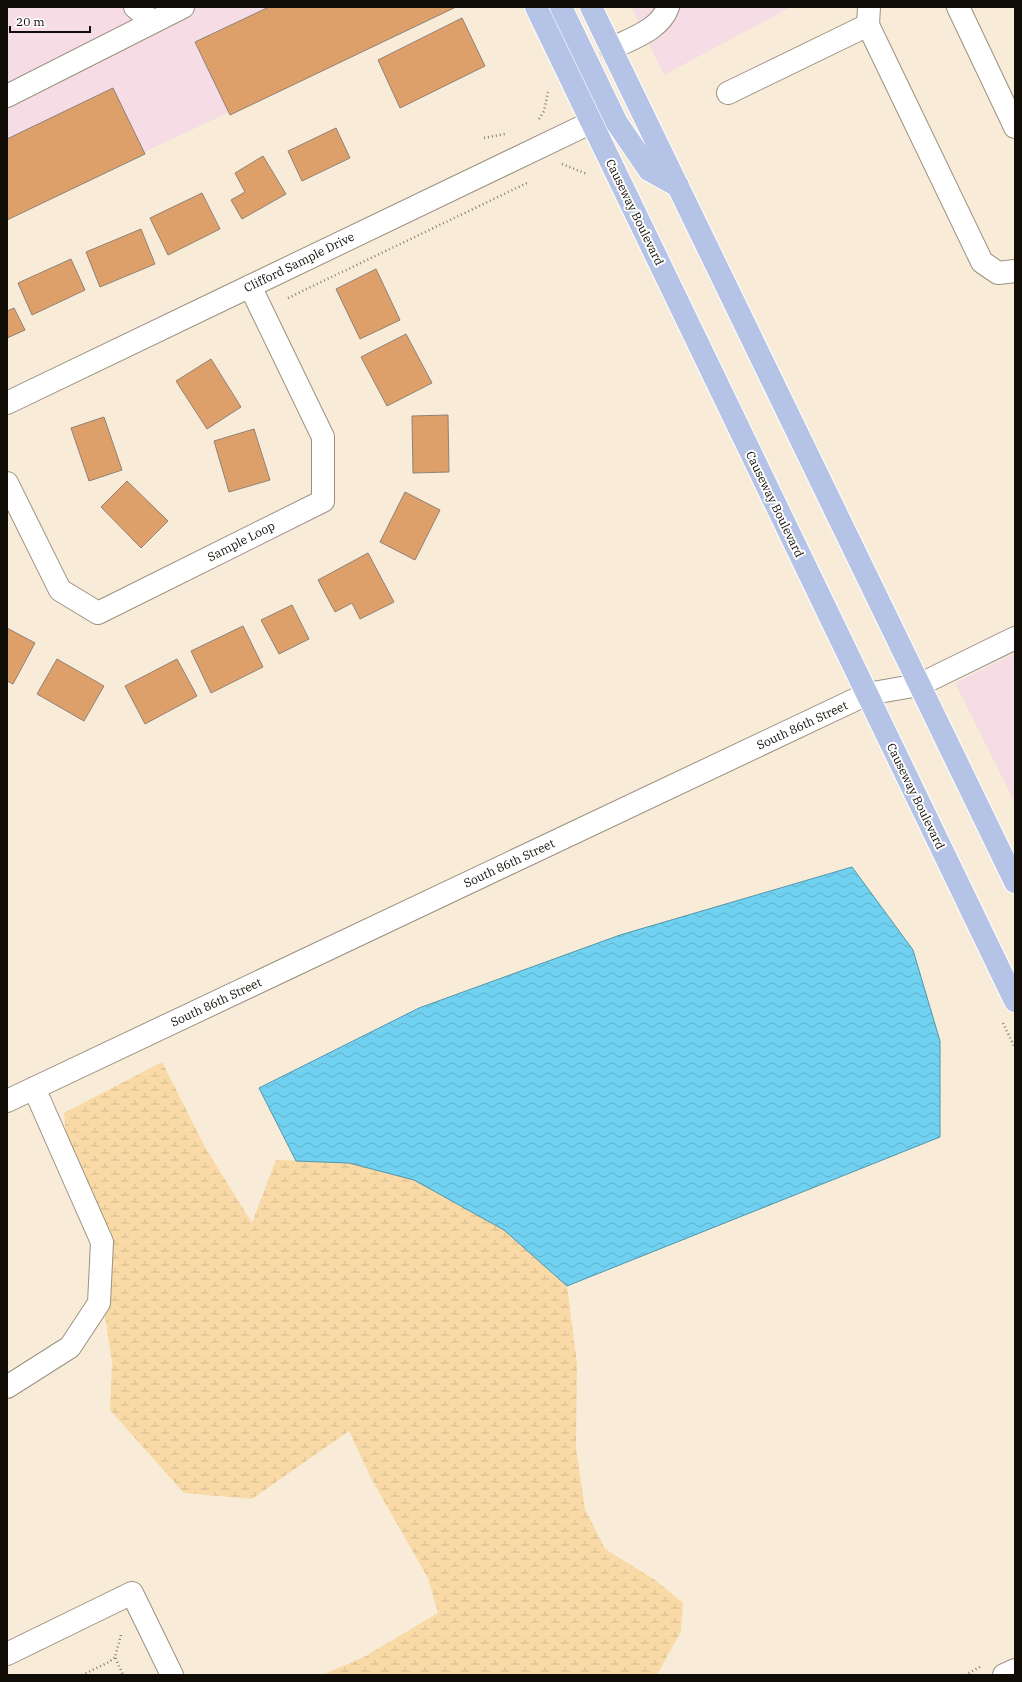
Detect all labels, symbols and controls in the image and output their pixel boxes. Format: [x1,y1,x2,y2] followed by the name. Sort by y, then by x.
[10,8,90,34] scale bar
[16,14,45,29] text: 20 m
[603,156,667,268] street label: Causeway Boulevard
[241,229,357,295] street label: Clifford Sample Drive
[743,448,807,560] street label: Causeway Boulevard
[205,518,277,564] street label: Sample Loop
[754,697,850,753] street label: South 86th Street
[884,740,948,852] street label: Causeway Boulevard
[461,835,557,891] street label: South 86th Street
[168,974,264,1030] street label: South 86th Street

